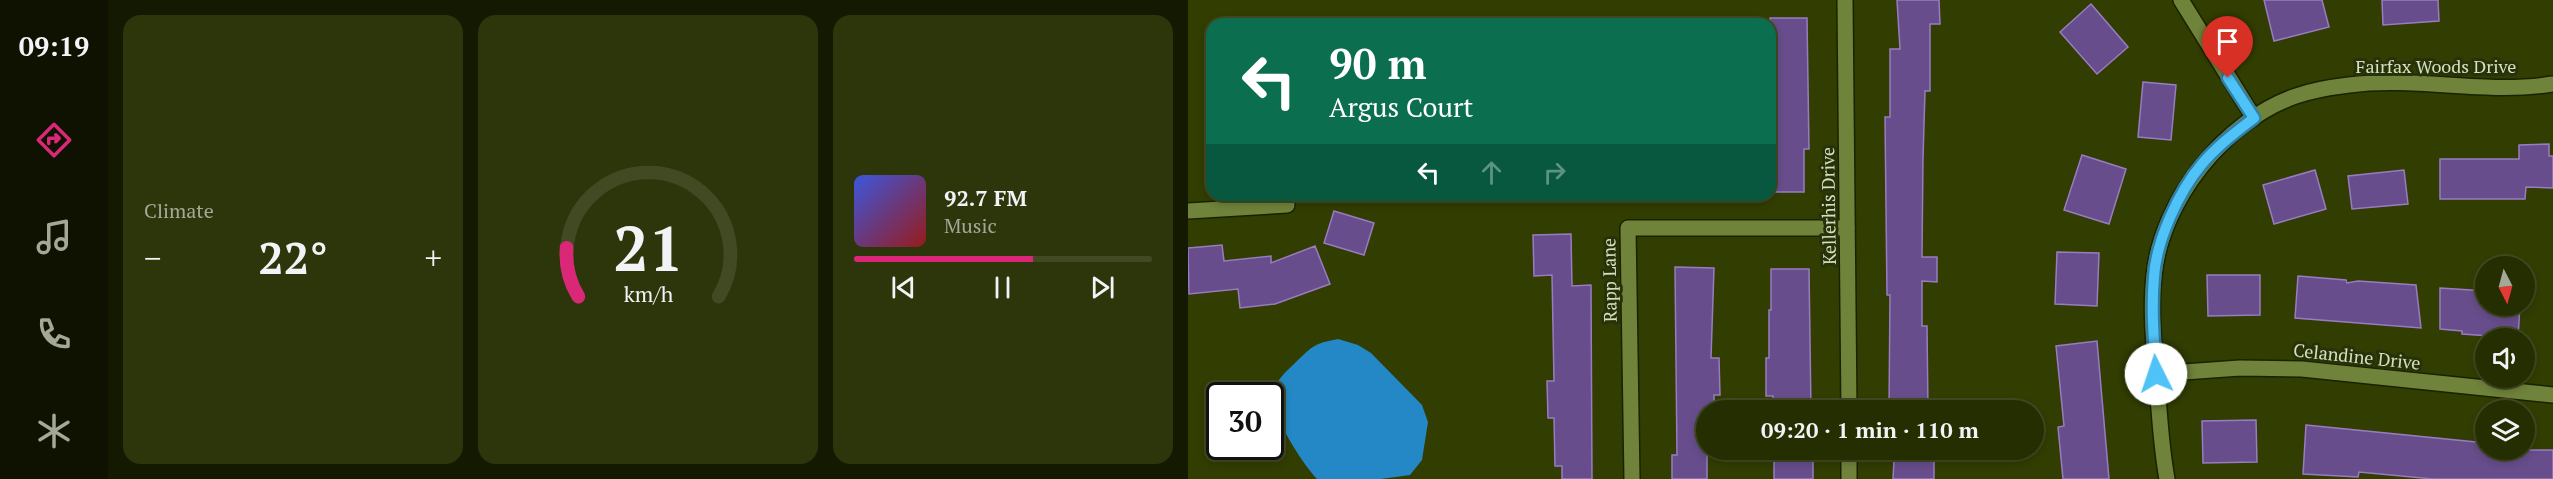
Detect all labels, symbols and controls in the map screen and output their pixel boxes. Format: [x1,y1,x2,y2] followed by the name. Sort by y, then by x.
[2202,16,2253,78] pin
[2211,25,2244,58] icon: arrive
[19,28,89,64] text: 09:19
[1329,35,1427,91] text: 90 m
[1230,42,1308,120] icon: left
[2356,54,2516,78] street label: Fairfax Woods Drive
[1329,89,1473,125] text: Argus Court
[33,119,75,161] icon: directions
[1815,147,1841,265] street label: Kellerhis Drive
[1412,156,1445,189] icon: left
[1475,156,1508,189] icon: ahead
[1538,156,1571,189] icon: right
[944,183,1027,212] text: 92.7 FM
[144,197,214,224] text: Climate
[613,206,683,289] text: 21
[944,212,997,239] text: Music
[33,216,75,258] icon: music
[258,227,328,287] text: 22°
[144,236,162,279] text: −
[424,236,442,279] text: +
[1596,238,1622,322] street label: Rapp Lane
[2475,256,2535,316] north arrow
[2475,256,2535,460] map controls
[887,271,920,304] icon: previous
[986,271,1019,304] icon: pause
[1086,271,1119,304] icon: next
[623,280,673,308] text: km/h
[33,313,75,355] icon: phone
[2475,328,2535,388] button: sound
[2292,337,2422,375] street label: Celandine Drive
[2124,342,2188,406] position arrow
[1206,382,1284,460] speed limit sign: 30
[2475,400,2535,460] button: layers
[33,410,75,452] icon: climate
[1761,415,1979,444] text: 09:20 · 1 min · 110 m

